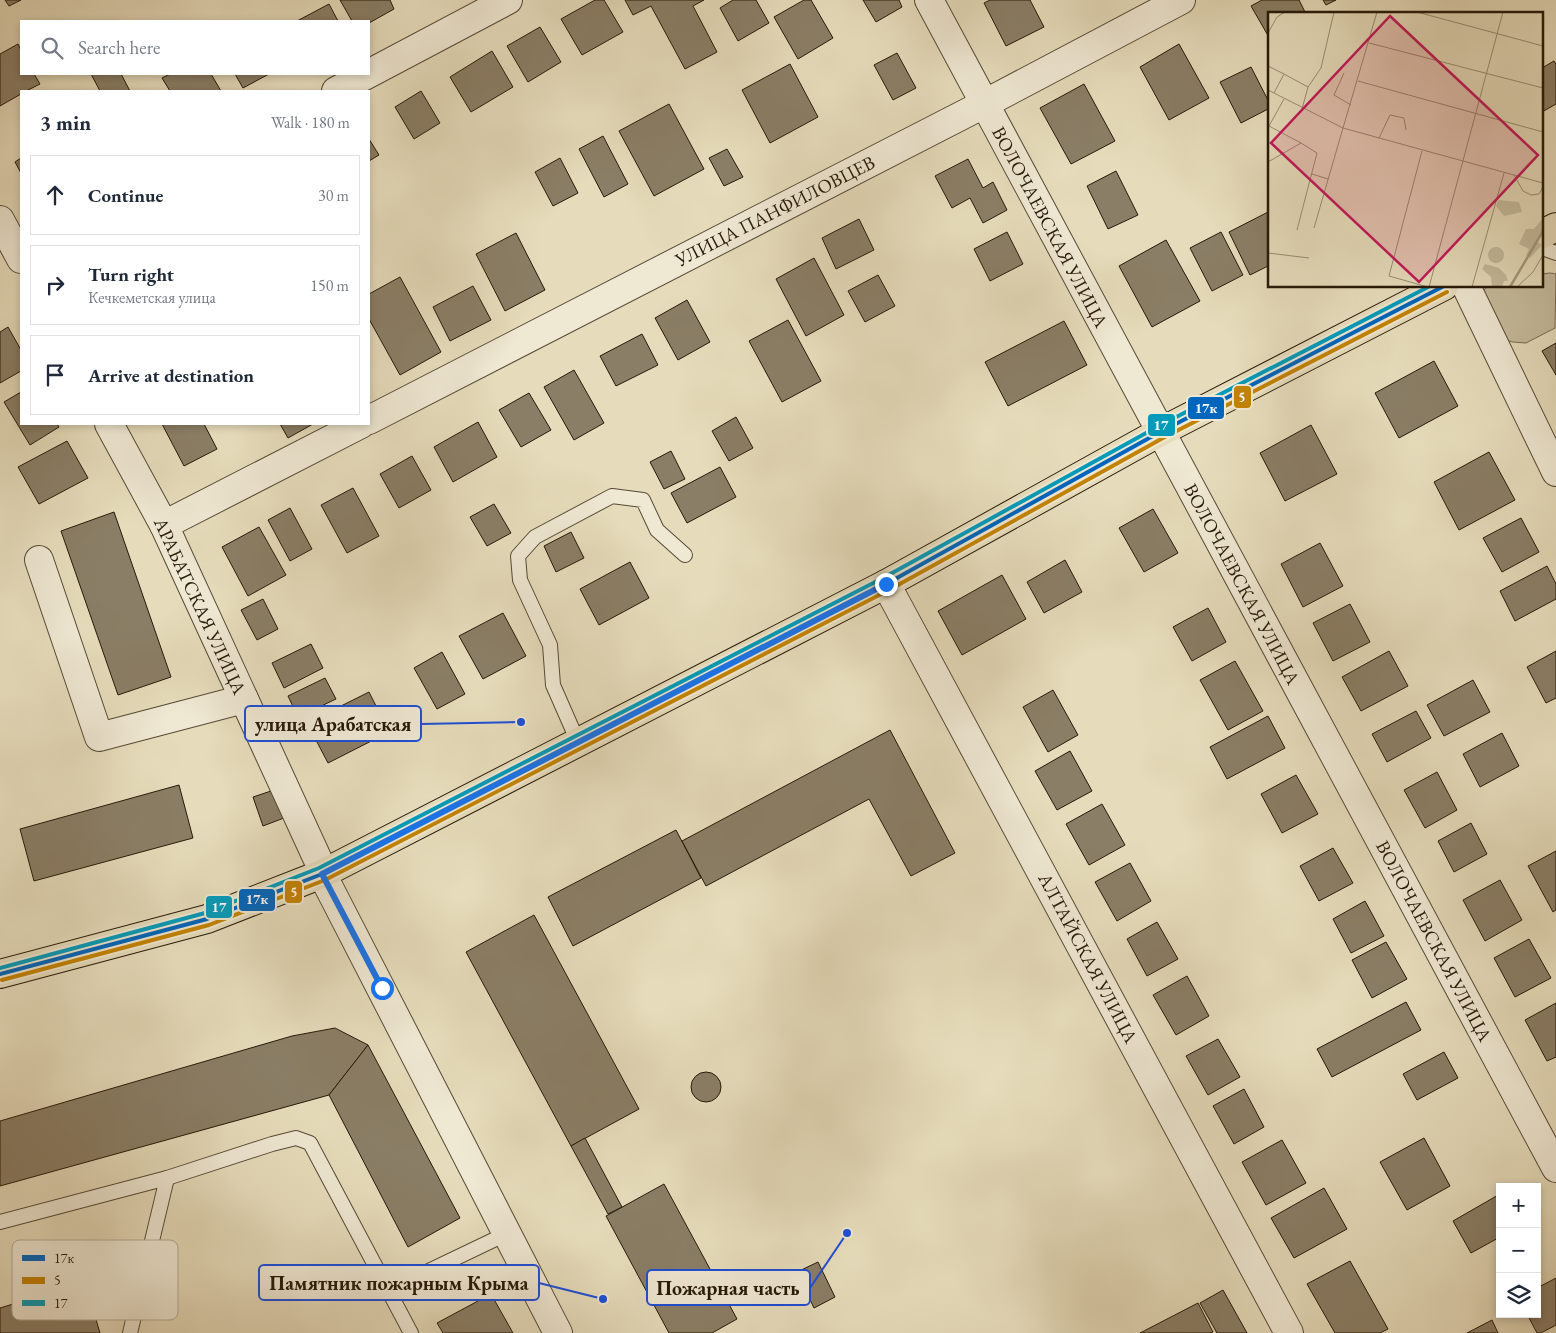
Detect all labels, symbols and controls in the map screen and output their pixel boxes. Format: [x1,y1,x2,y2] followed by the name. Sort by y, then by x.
[1268,12,1544,288] inset map
[20,20,370,75] search box
[38,34,66,62] icon: search
[78,35,160,60] text: Search here
[40,109,91,136] text: 3 min
[271,112,350,133] text: Walk · 180 m
[986,122,1114,333] street label: ВОЛОЧАЕВСКАЯ УЛИЦА
[670,150,879,273] street label: УЛИЦА ПАНФИЛОВЦЕВ
[41,181,69,209] icon: ahead
[88,183,163,208] text: Continue
[318,185,349,206] text: 30 m
[88,262,174,287] text: Turn right
[41,271,69,299] icon: right
[310,275,349,296] text: 150 m
[88,287,216,308] text: Кечкеметская улица
[41,361,69,389] icon: arrive
[88,363,254,388] text: Arrive at destination
[1233,385,1252,409] line badge: 5
[1238,388,1246,406] text: 5
[1187,396,1225,420] line badge: 17к
[1195,399,1218,417] text: 17к
[1147,413,1176,437] line badge: 17
[1154,416,1169,434] text: 17
[1178,479,1306,690] street label: ВОЛОЧАЕВСКАЯ УЛИЦА
[148,513,252,699] street label: АРАБАТСКАЯ УЛИЦА
[875,573,898,596] route end
[245,706,421,741] callout: улица Арабатская
[255,711,412,737] text: улица Арабатская
[1370,836,1498,1047] street label: ВОЛОЧАЕВСКАЯ УЛИЦА
[1032,868,1144,1048] street label: АЛТАЙСКАЯ УЛИЦА
[284,880,303,904] line badge: 5
[290,883,298,901] text: 5
[238,888,276,912] line badge: 17к
[246,890,269,908] text: 17к
[205,895,233,919] line badge: 17
[212,898,227,916] text: 17
[371,977,394,1000] route start
[1496,1183,1541,1318] map controls
[1496,1183,1541,1228] button: +
[1496,1228,1541,1273] button: −
[12,1240,178,1320] legend
[54,1249,74,1267] text: 17к
[259,1265,539,1300] callout: Памятник пожарным Крыма
[269,1270,529,1296] text: Памятник пожарным Крыма
[647,1270,810,1305] callout: Пожарная часть
[54,1271,61,1289] text: 5
[1496,1273,1541,1318] button: layers
[656,1275,800,1301] text: Пожарная часть
[54,1294,68,1312] text: 17

